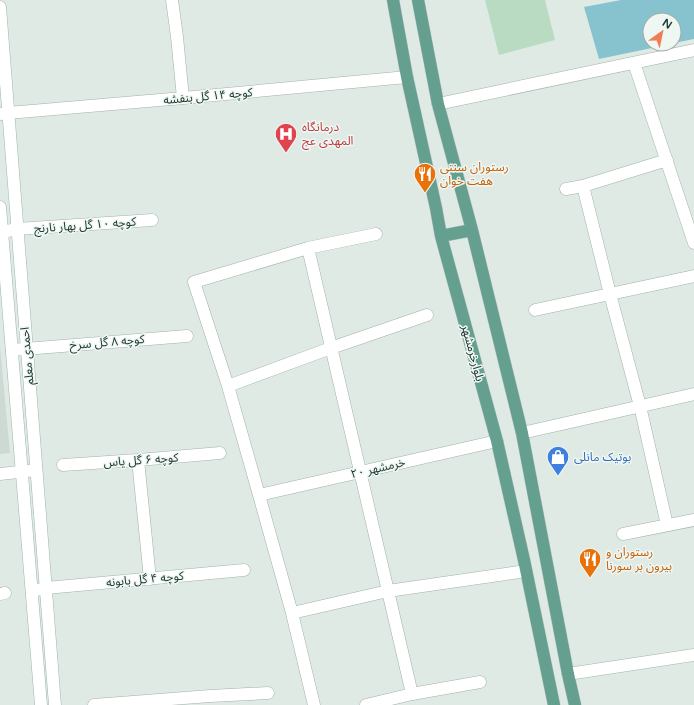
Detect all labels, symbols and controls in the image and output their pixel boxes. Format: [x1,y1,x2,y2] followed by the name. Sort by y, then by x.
[642,12,682,52] north arrow
[660,16,674,32] text: N
[163,85,254,108] street label: کوچه ۱۴ گل بنفشه
[302,120,354,150] place label: درمانگاه المهدی عج
[273,121,299,154] hospital icon: درمانگاه المهدی عج
[440,160,509,188] place label: رستوران سنتى هفت خوان
[412,161,438,194] restaurant icon: رستوران سنتى هفت خوان
[33,214,138,238] street label: کوچه ۱۰ گل بهار نارنج
[458,322,487,383] street label: بلوارخرمشهر
[17,326,39,386] street label: احمدی معلم
[69,332,146,354] street label: کوچه ۸ گل سرخ
[545,444,571,477] shop icon: بوتیک مانلی
[103,450,180,471] street label: کوچه ۶ گل یاس
[574,450,631,464] place label: بوتیک مانلی
[349,455,407,481] street label: خرمشهر ۲۰
[606,545,672,573] place label: رستوران و بیرون بر سورنا
[577,546,603,579] restaurant icon: رستوران و بیرون بر سورنا
[105,569,186,590] street label: کوچه ۴ گل بابونه

